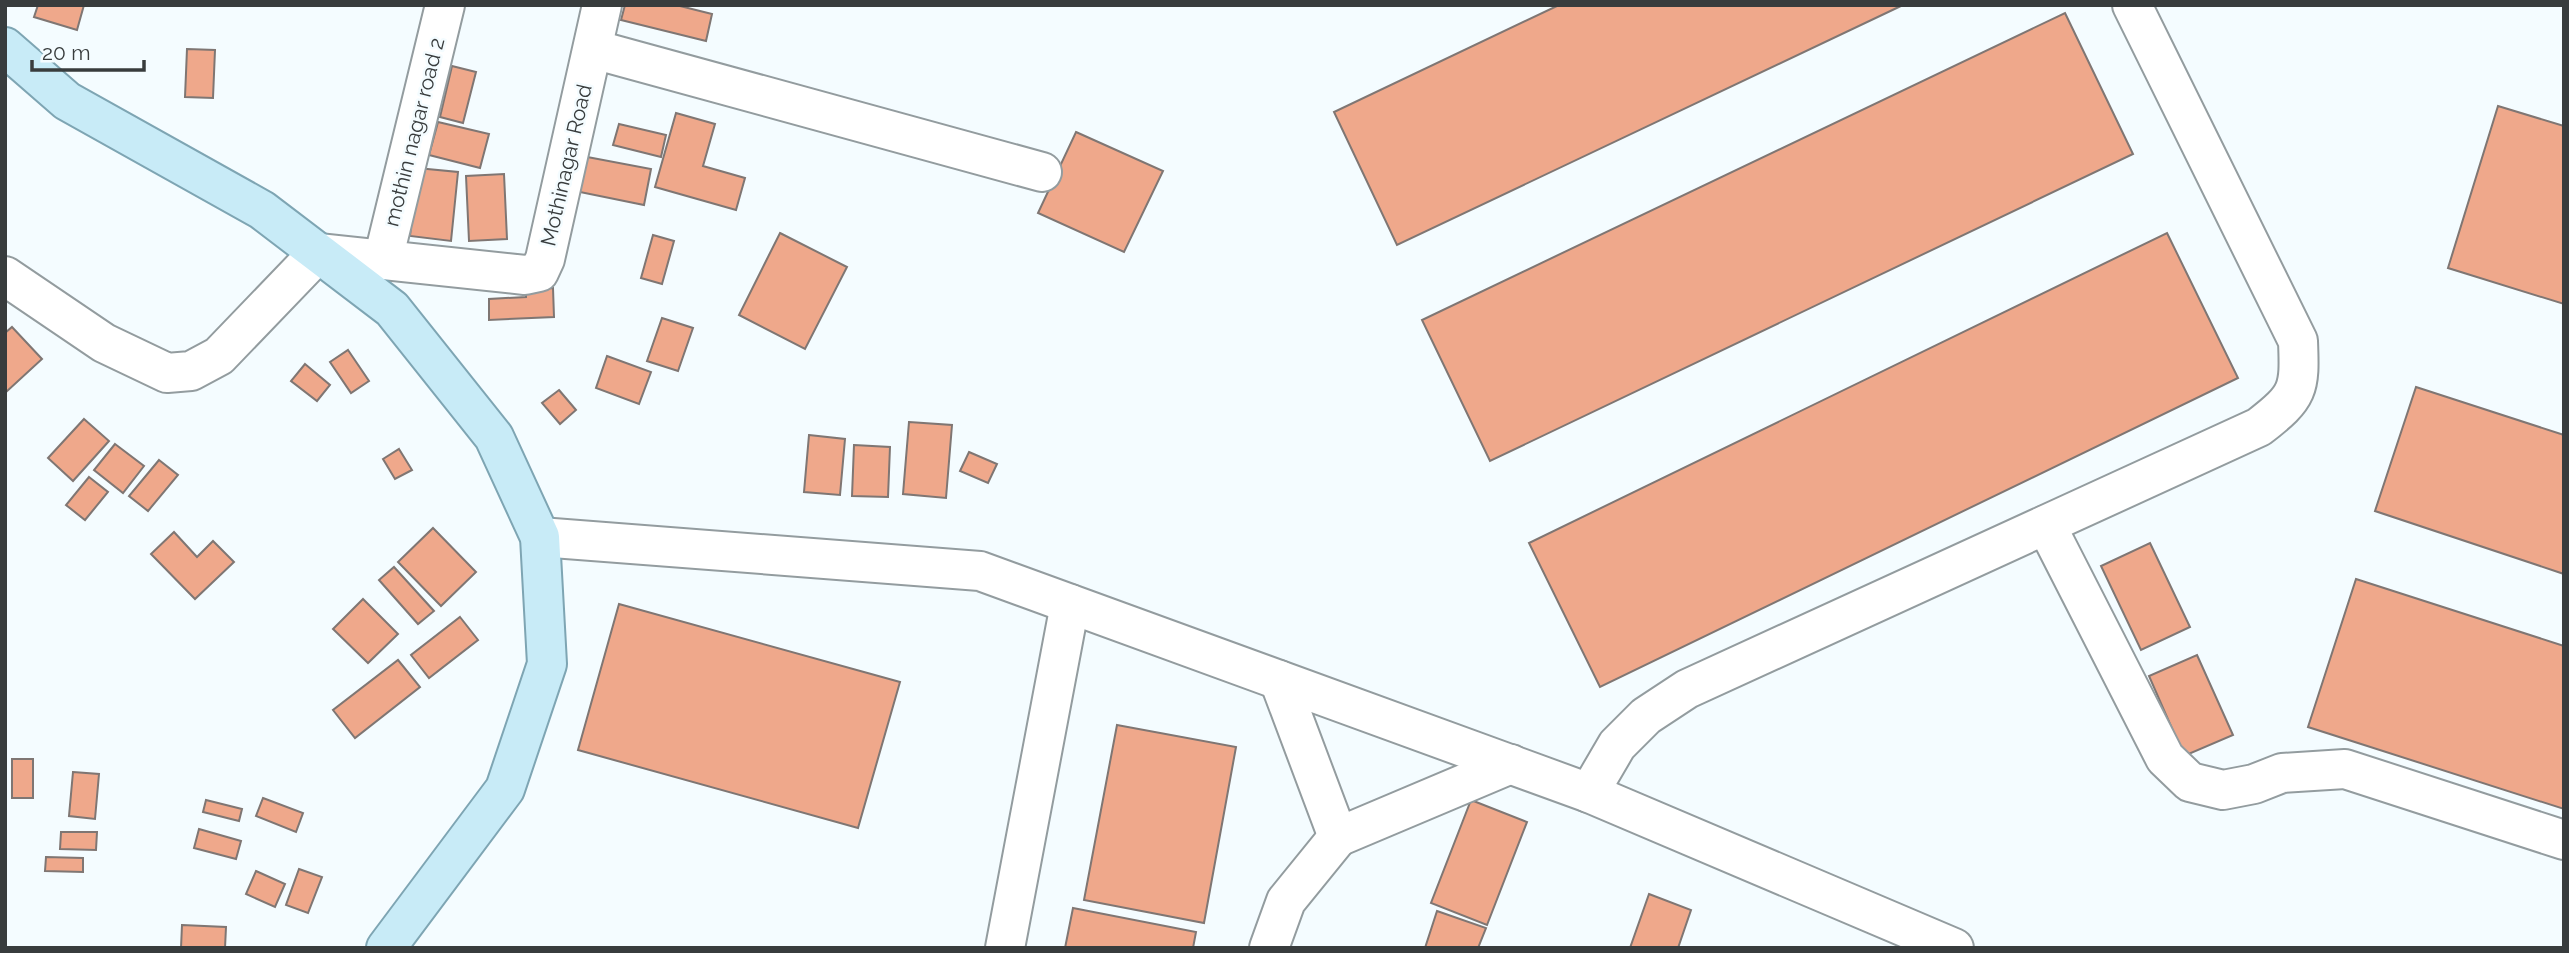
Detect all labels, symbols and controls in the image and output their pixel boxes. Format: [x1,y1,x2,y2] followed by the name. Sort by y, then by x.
[32,28,144,72] scale bar
[378,35,450,229] street label: mothin nagar road 2
[42,40,90,65] text: 20 m
[535,82,597,248] street label: Mothinagar Road

